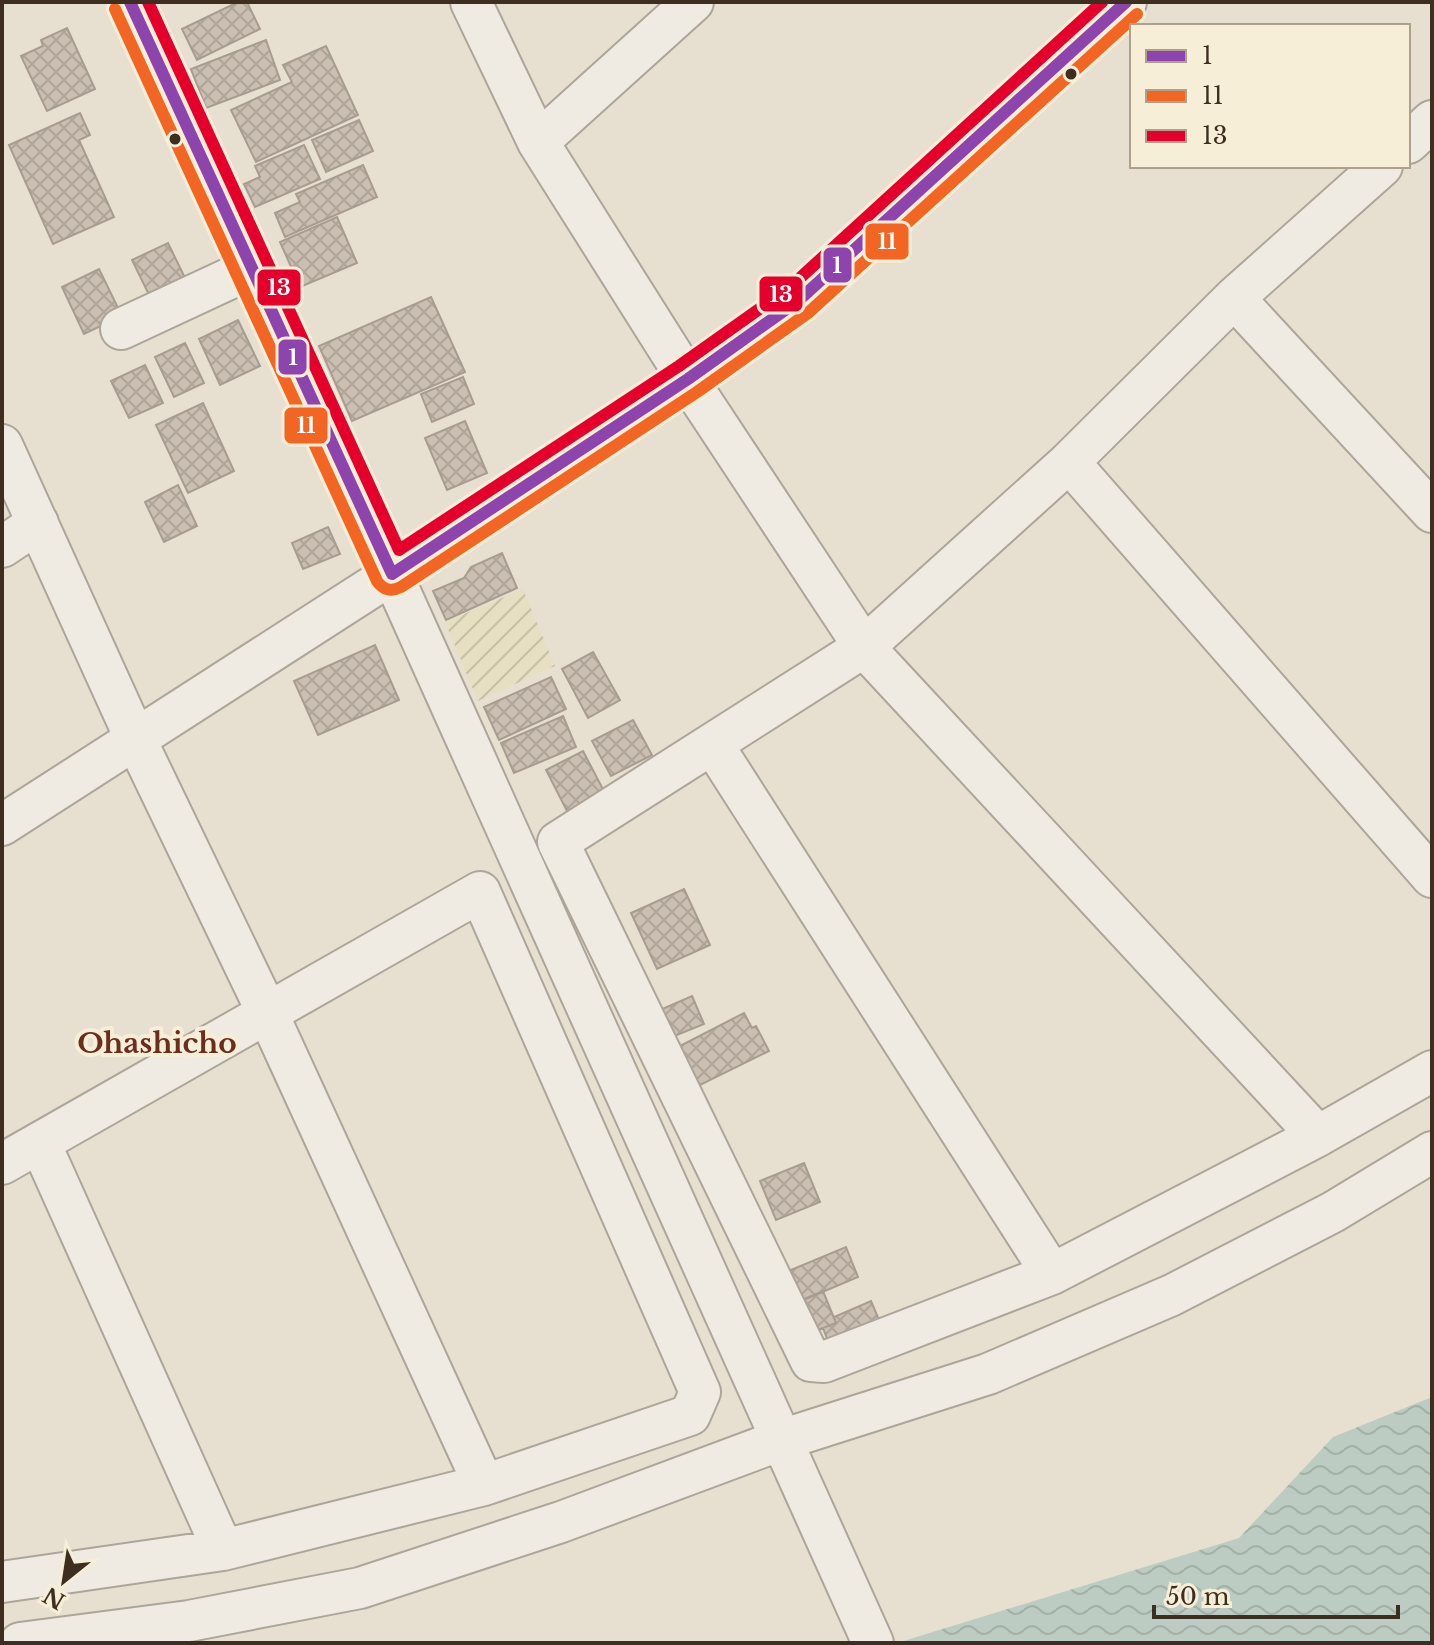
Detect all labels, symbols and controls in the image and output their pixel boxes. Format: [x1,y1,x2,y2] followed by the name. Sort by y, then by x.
[1130,24,1410,168] legend
[1202,41,1213,70] text: 1
[1063,66,1079,82] unlabelled marker
[1202,81,1223,110] text: 11
[1202,121,1228,150] text: 13
[167,131,183,147] unlabelled marker
[864,222,910,261] line badge: 11
[877,228,897,255] text: 11
[822,246,853,284] line badge: 1
[832,252,842,279] text: 1
[256,268,302,307] line badge: 13
[267,274,291,301] text: 13
[758,275,804,313] line badge: 13
[769,281,793,308] text: 13
[277,338,308,376] line badge: 1
[288,344,298,371] text: 1
[283,406,329,445] line badge: 11
[296,412,316,439] text: 11
[77,1026,237,1061] district label: Ohashicho
[24,1541,104,1621] north arrow
[1154,1569,1398,1619] scale bar
[38,1581,70,1615] text: N
[1166,1582,1230,1611] text: 50 m

